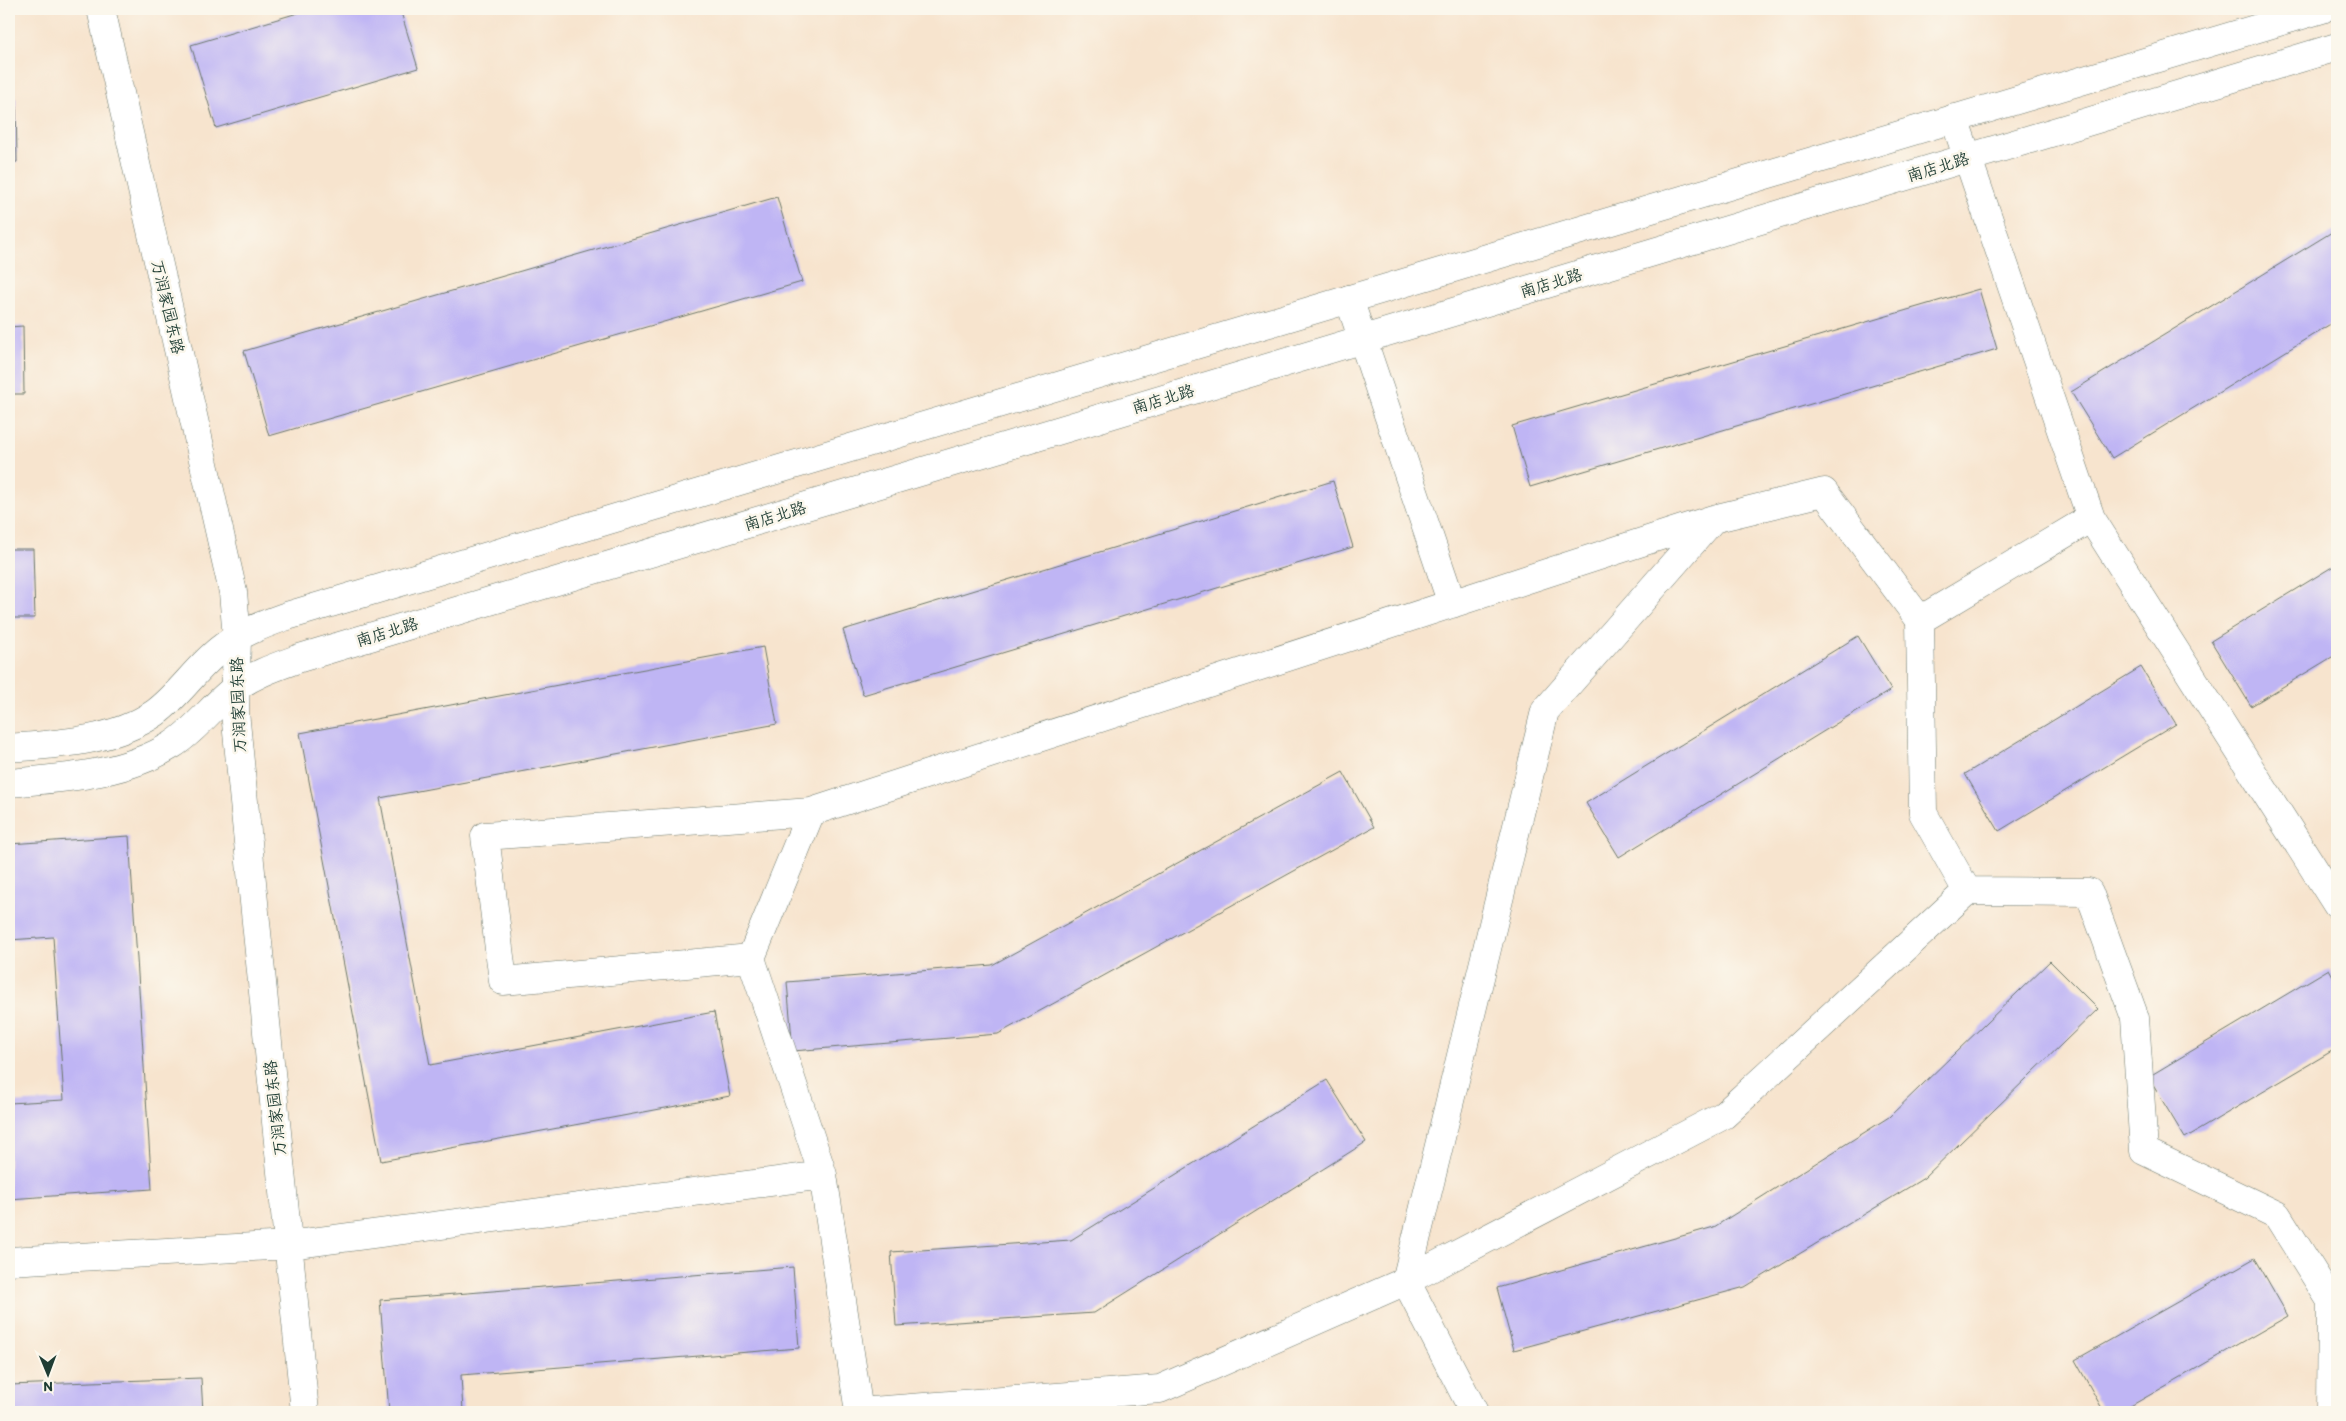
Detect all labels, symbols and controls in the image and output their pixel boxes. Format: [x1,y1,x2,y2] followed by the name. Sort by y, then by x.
[1905,149,1971,185] street label: 南店北路
[148,258,188,356] street label: 万润家园东路
[1518,265,1584,301] street label: 南店北路
[1130,381,1196,417] street label: 南店北路
[742,498,808,534] street label: 南店北路
[354,614,420,650] street label: 南店北路
[227,657,249,753] street label: 万润家园东路
[261,1059,289,1157] street label: 万润家园东路
[22,1348,72,1398] north arrow
[43,1378,53,1395] text: N

